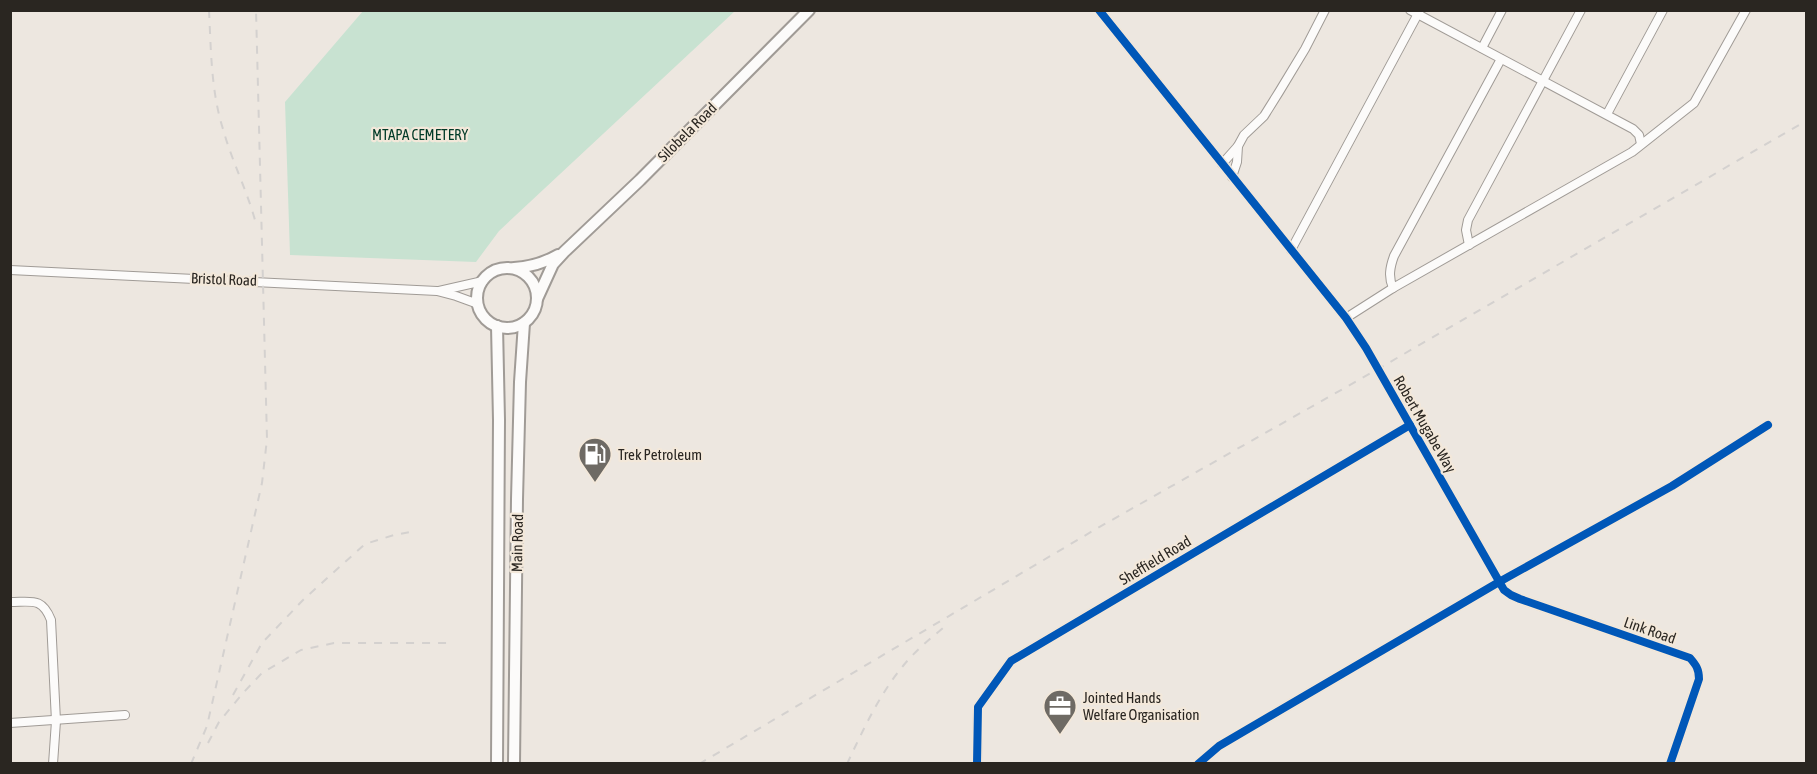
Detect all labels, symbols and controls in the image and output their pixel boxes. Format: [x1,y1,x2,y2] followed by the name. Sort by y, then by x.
[654,99,720,165] street label: Silobela Road
[372,126,468,143] park label: MTAPA CEMETERY
[191,269,257,289] street label: Bristol Road
[1390,373,1460,475] street label: Robert Mugabe Way
[577,436,613,483] fuel station icon: Trek Petroleum
[618,446,702,463] place label: Trek Petroleum
[508,514,526,572] street label: Main Road
[1116,532,1194,588] street label: Sheffield Road
[1622,613,1678,647] street label: Link Road
[1042,688,1078,735] office icon: Jointed Hands Welfare Organisation
[1083,689,1200,723] place label: Jointed Hands Welfare Organisation

